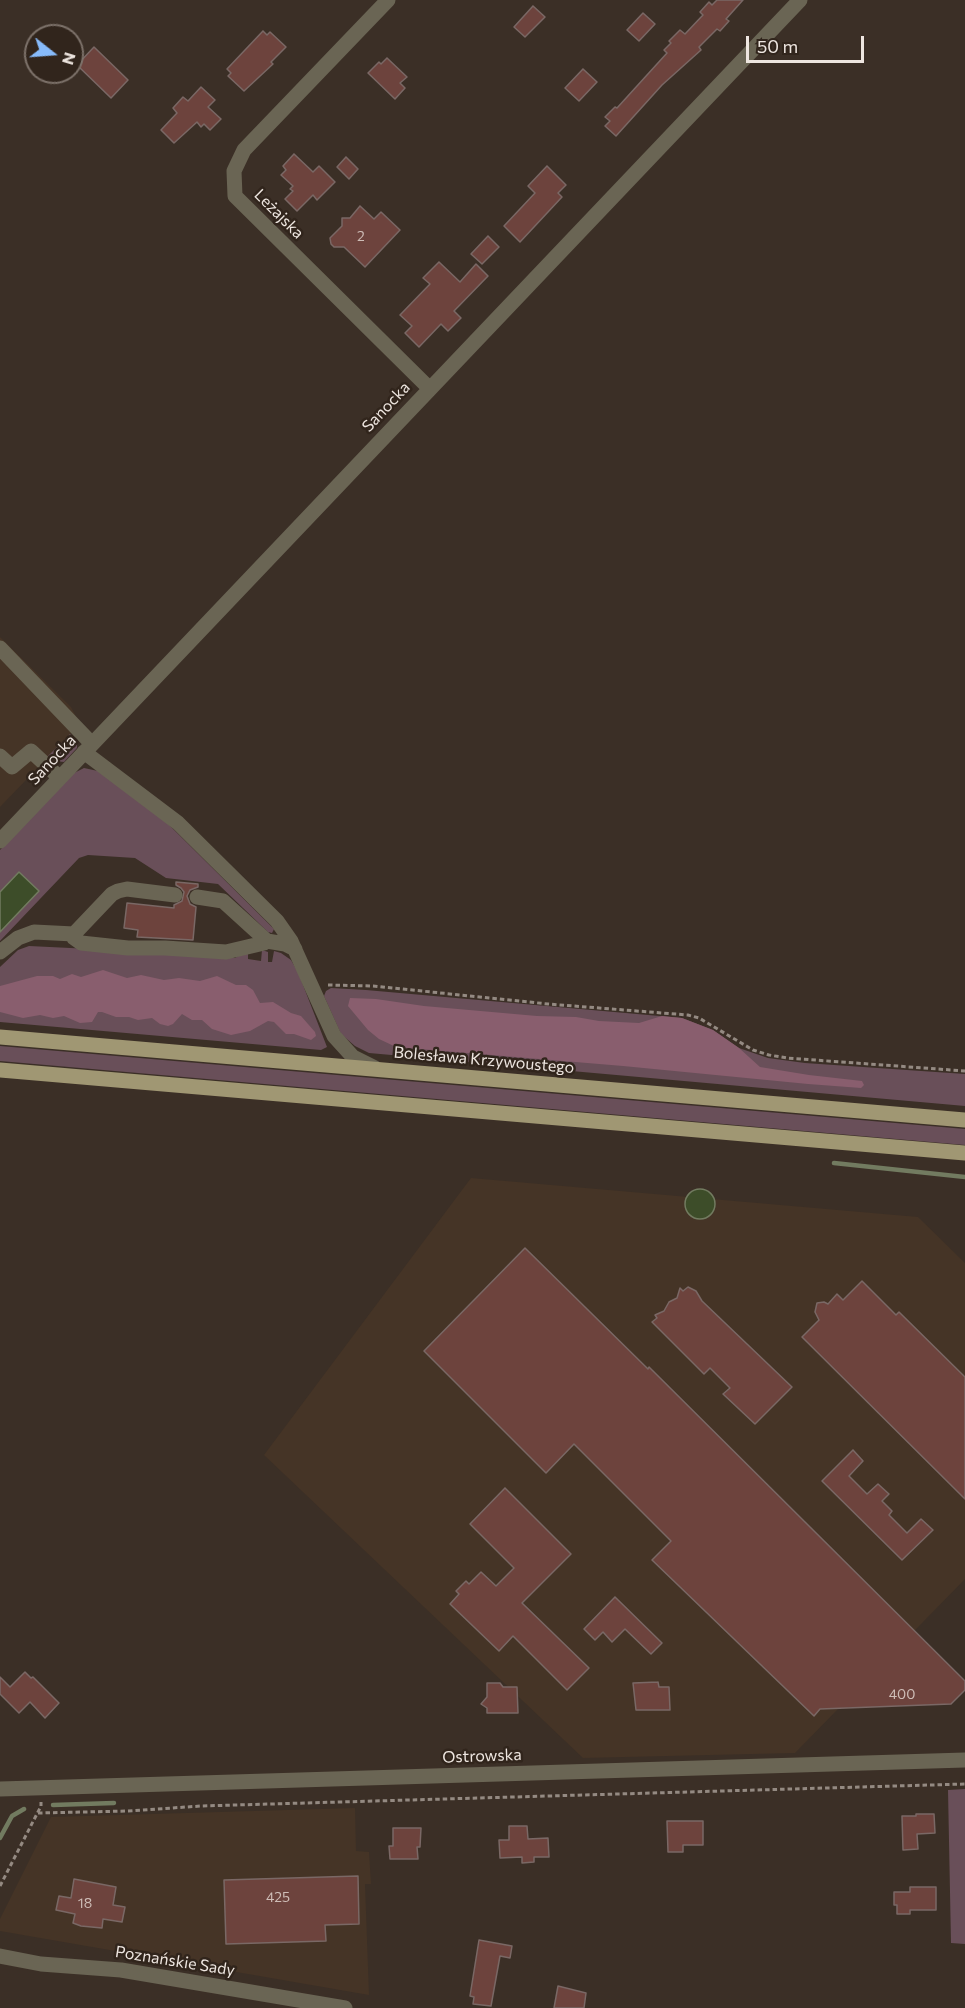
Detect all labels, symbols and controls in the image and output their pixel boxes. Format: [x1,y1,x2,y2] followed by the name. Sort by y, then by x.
[24,24,84,84] north arrow
[749,24,868,62] scale bar
[757,35,798,57] text: 50 m
[59,50,81,67] text: N
[250,185,308,243] street label: Leżajska
[357,228,365,244] house number: 2
[358,378,414,436] street label: Sanocka
[24,731,80,789] street label: Sanocka
[393,1043,575,1077] street label: Bolesława Krzywoustego
[889,1686,915,1702] house number: 400
[442,1745,522,1767] street label: Ostrowska
[266,1889,290,1905] house number: 425
[78,1895,92,1911] house number: 18
[114,1942,236,1980] street label: Poznańskie Sady

